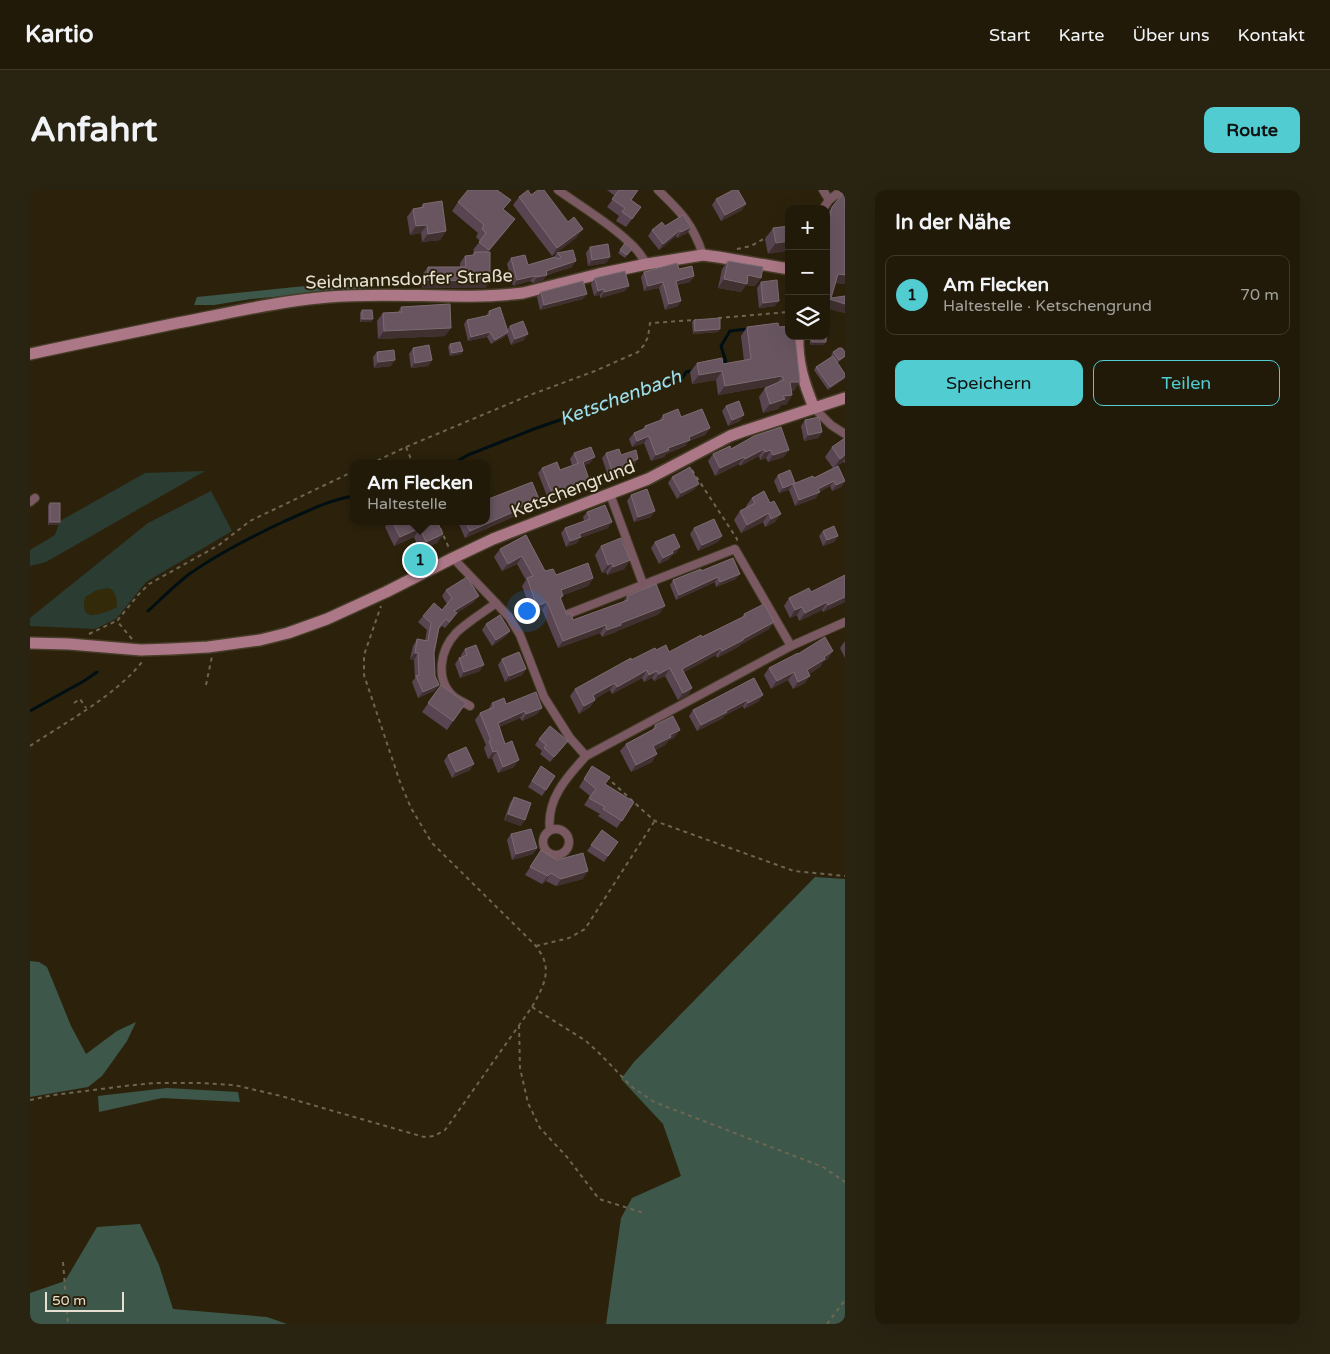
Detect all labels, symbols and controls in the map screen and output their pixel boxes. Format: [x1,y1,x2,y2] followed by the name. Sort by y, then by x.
[25,20,94,49] text: Kartio
[989,24,1030,46] text: Start
[1058,24,1104,46] text: Karte
[1132,24,1210,46] text: Über uns
[1238,24,1305,46] text: Kontakt
[1204,107,1300,153] button: Route
[30,109,157,151] text: Anfahrt
[785,205,830,340] map controls
[785,205,830,250] button: +
[895,210,1011,235] text: In der Nähe
[785,250,830,295] button: −
[305,264,513,294] street label: Seidmannsdorfer Straße
[943,274,1049,296] text: Am Flecken
[907,285,917,305] text: 1
[1240,285,1279,305] text: 70 m
[785,295,830,340] button: layers
[943,296,1152,316] text: Haltestelle · Ketschengrund
[895,360,1083,406] button: Speichern
[1093,360,1280,406] button: Teilen
[556,366,685,430] water label: Ketschenbach
[508,455,638,523] street label: Ketschengrund
[350,460,490,525] popup
[367,472,473,494] text: Am Flecken
[367,494,447,514] text: Haltestelle
[404,541,436,579] pin: 1
[514,598,540,624] your location
[45,1289,124,1312] scale bar
[52,1292,86,1309] text: 50 m

